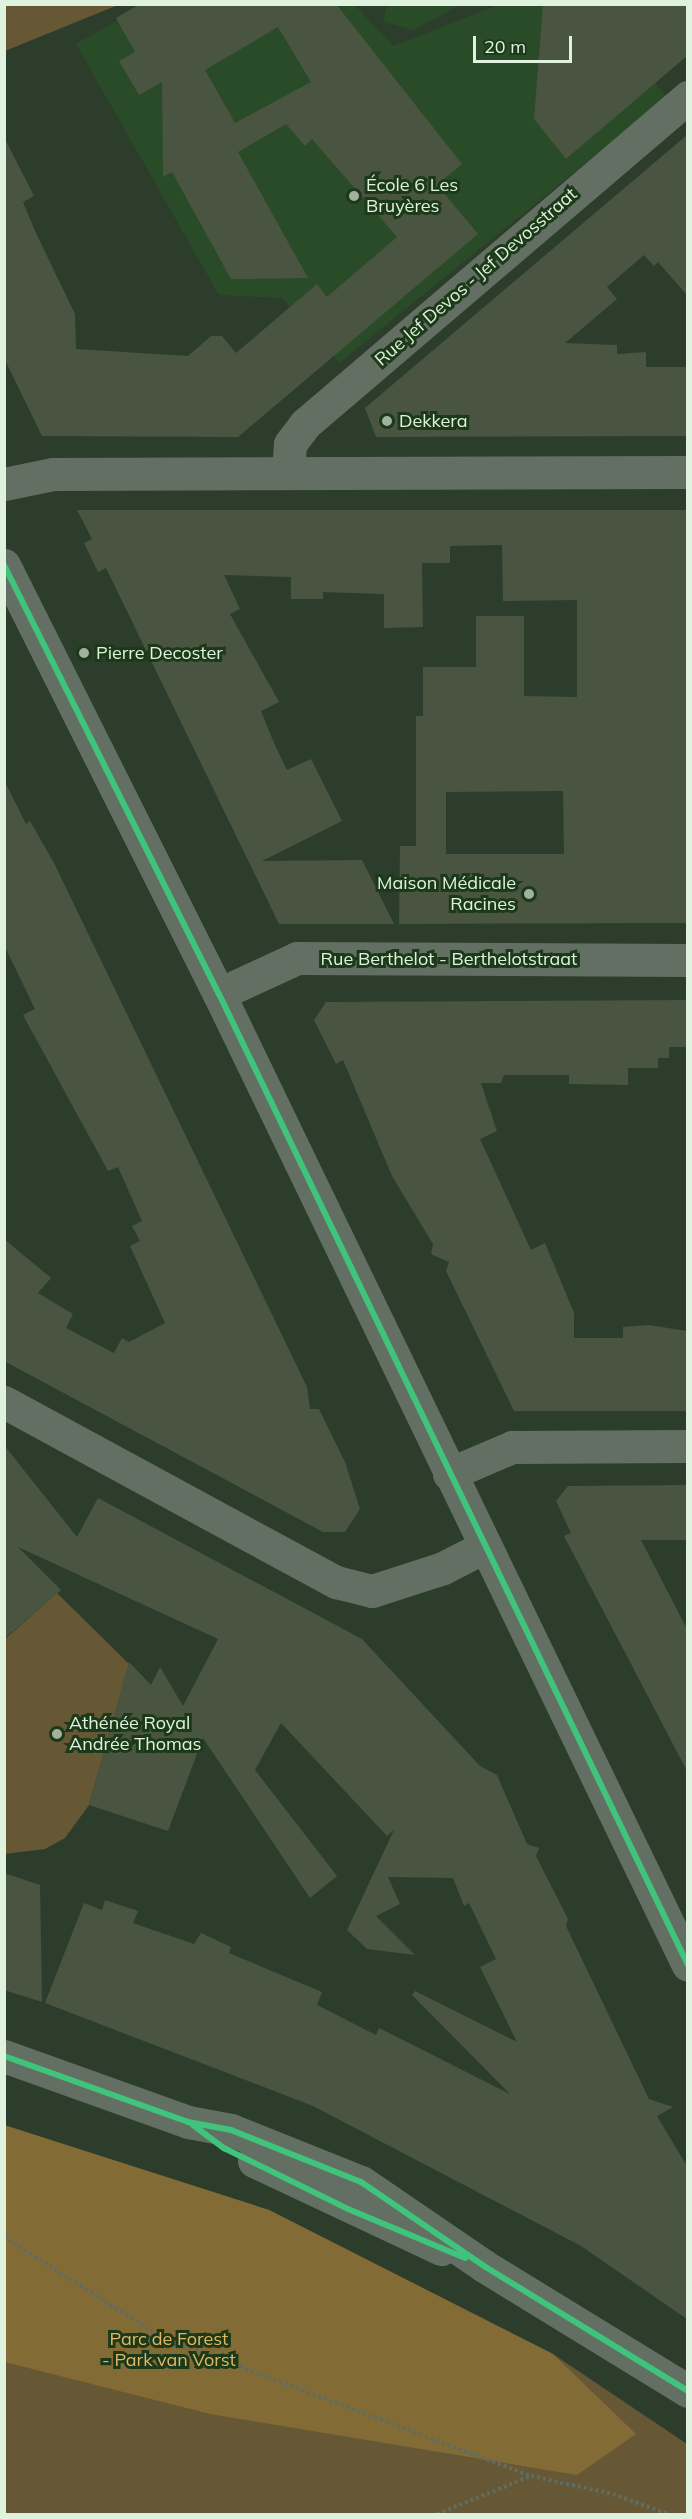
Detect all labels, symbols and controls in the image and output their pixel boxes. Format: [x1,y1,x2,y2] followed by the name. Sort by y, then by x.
[476,24,575,62] scale bar
[484,35,526,58] text: 20 m
[366,175,458,218] place label: École 6 Les Bruyères
[371,183,581,371] street label: Rue Jef Devos - Jef Devosstraat
[347,189,361,203] marker: École 6 Les Bruyères
[399,410,468,432] place label: Dekkera
[380,414,394,428] marker: Dekkera
[96,642,223,664] place label: Pierre Decoster
[77,646,91,660] marker: Pierre Decoster
[377,873,516,916] place label: Maison Médicale Racines
[520,885,538,903] marker: Maison Médicale Racines
[321,948,577,970] street label: Rue Berthelot - Berthelotstraat
[69,1713,202,1756] place label: Athénée Royal Andrée Thomas
[50,1727,64,1741] marker: Athénée Royal Andrée Thomas
[102,2329,236,2372] park label: Parc de Forest - Park van Vorst

